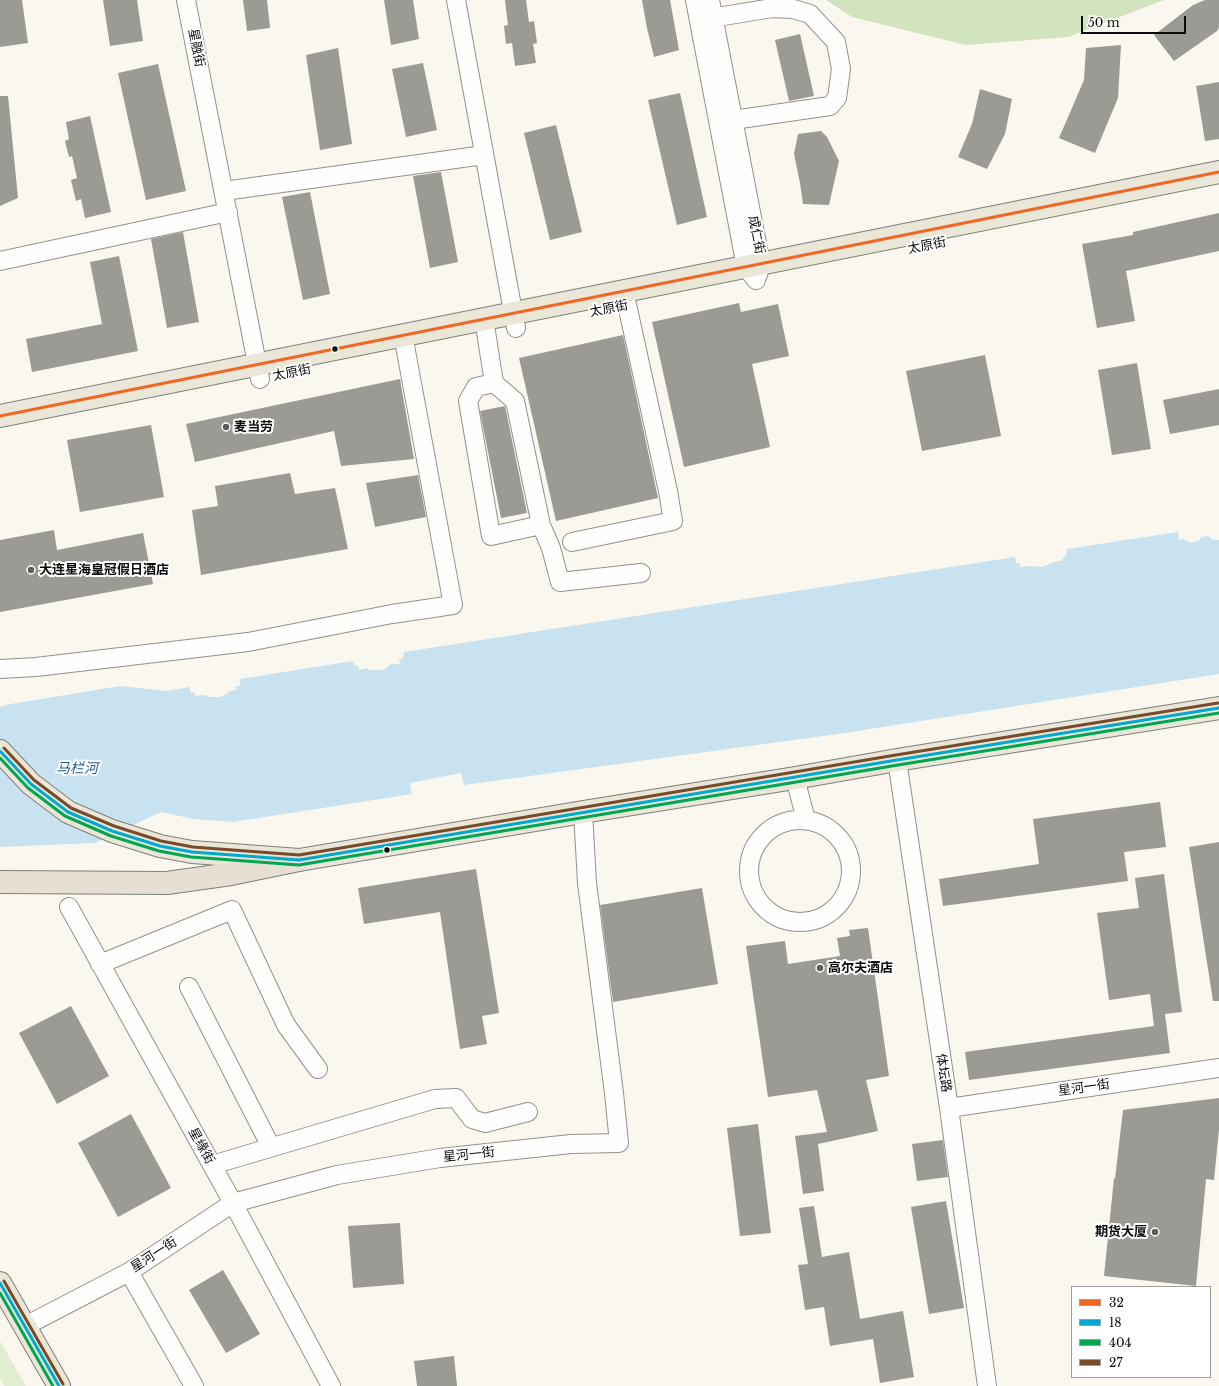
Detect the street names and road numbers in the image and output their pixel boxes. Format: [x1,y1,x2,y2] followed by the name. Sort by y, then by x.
[185,27,207,69] street label: 星融街
[745,214,767,256] street label: 成仁街
[906,235,948,257] street label: 太原街
[588,298,630,320] street label: 太原街
[271,362,313,384] street label: 太原街
[932,1053,954,1093] street label: 体坛路
[1057,1077,1111,1099] street label: 星河一街
[185,1125,217,1167] street label: 星缘街
[442,1145,496,1165] street label: 星河一街
[128,1234,180,1276] street label: 星河一街

